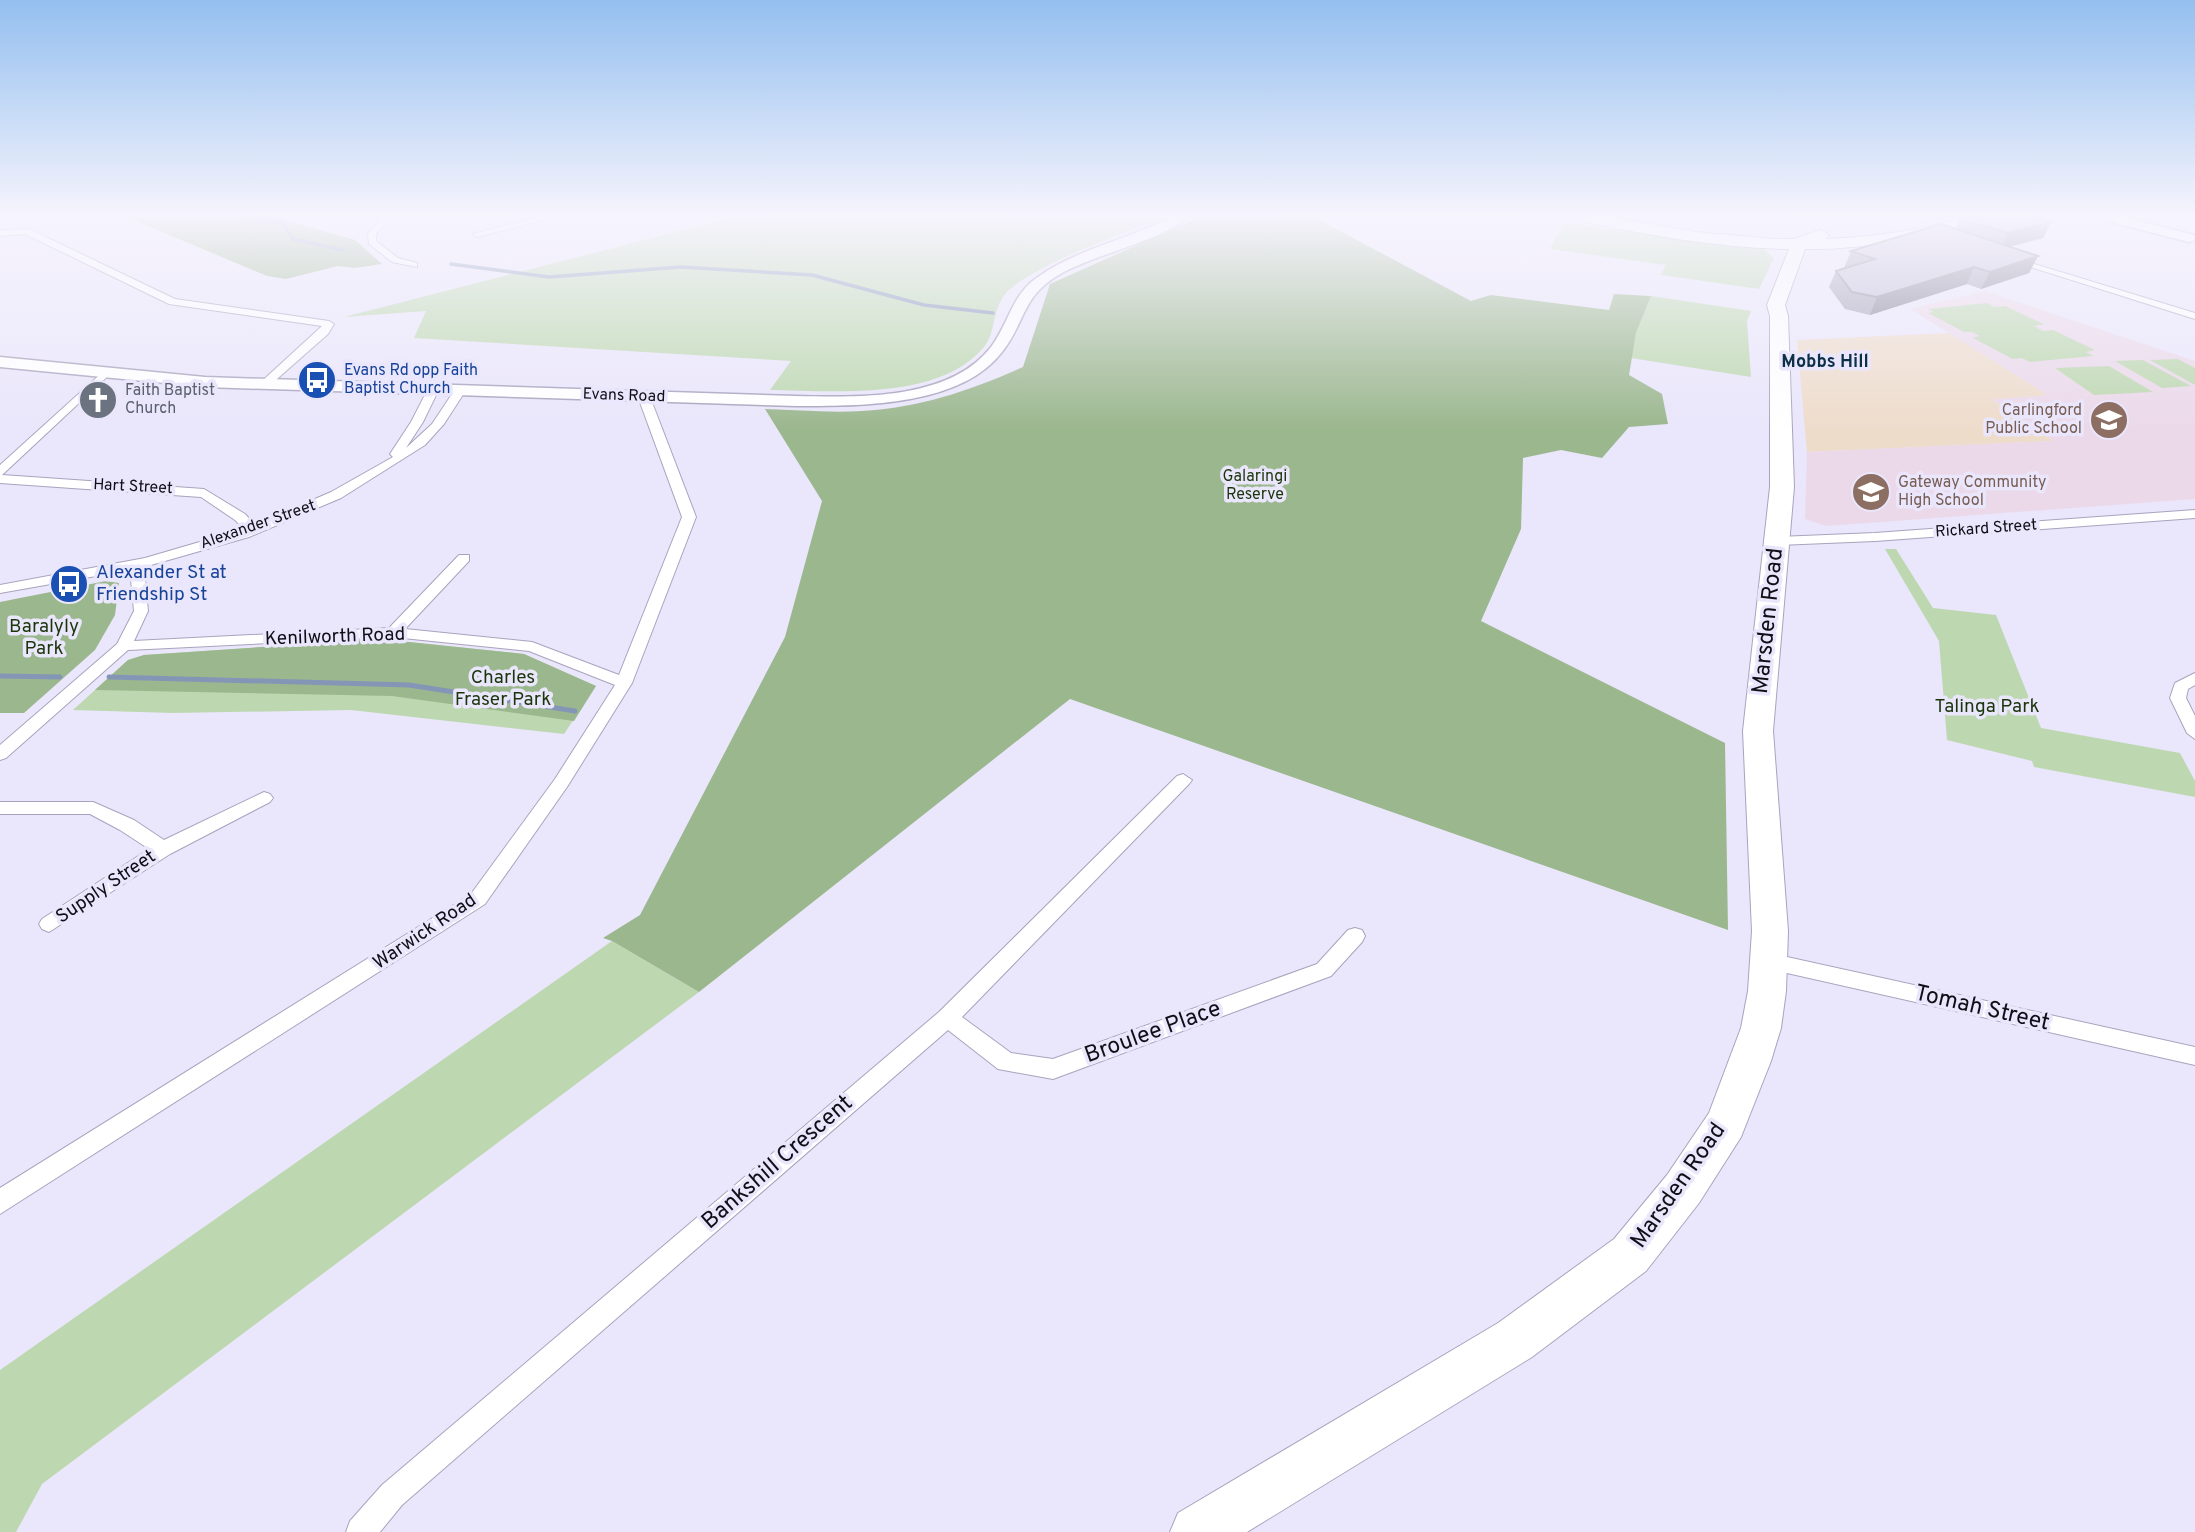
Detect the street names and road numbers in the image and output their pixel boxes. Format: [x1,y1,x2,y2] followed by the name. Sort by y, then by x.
[582,385,666,407] street label: Evans Road
[93,475,173,499] street label: Hart Street
[198,496,318,554] street label: Alexander Street
[1934,515,2038,543] street label: Rickard Street
[1747,547,1791,695] street label: Marsden Road
[264,623,406,651] street label: Kenilworth Road
[51,845,161,929] street label: Supply Street
[369,889,481,975] street label: Warwick Road
[1912,979,2052,1039] street label: Tomah Street
[1081,995,1225,1071] street label: Broulee Place
[696,1089,860,1237] street label: Bankshill Crescent
[1625,1118,1733,1254] street label: Marsden Road

